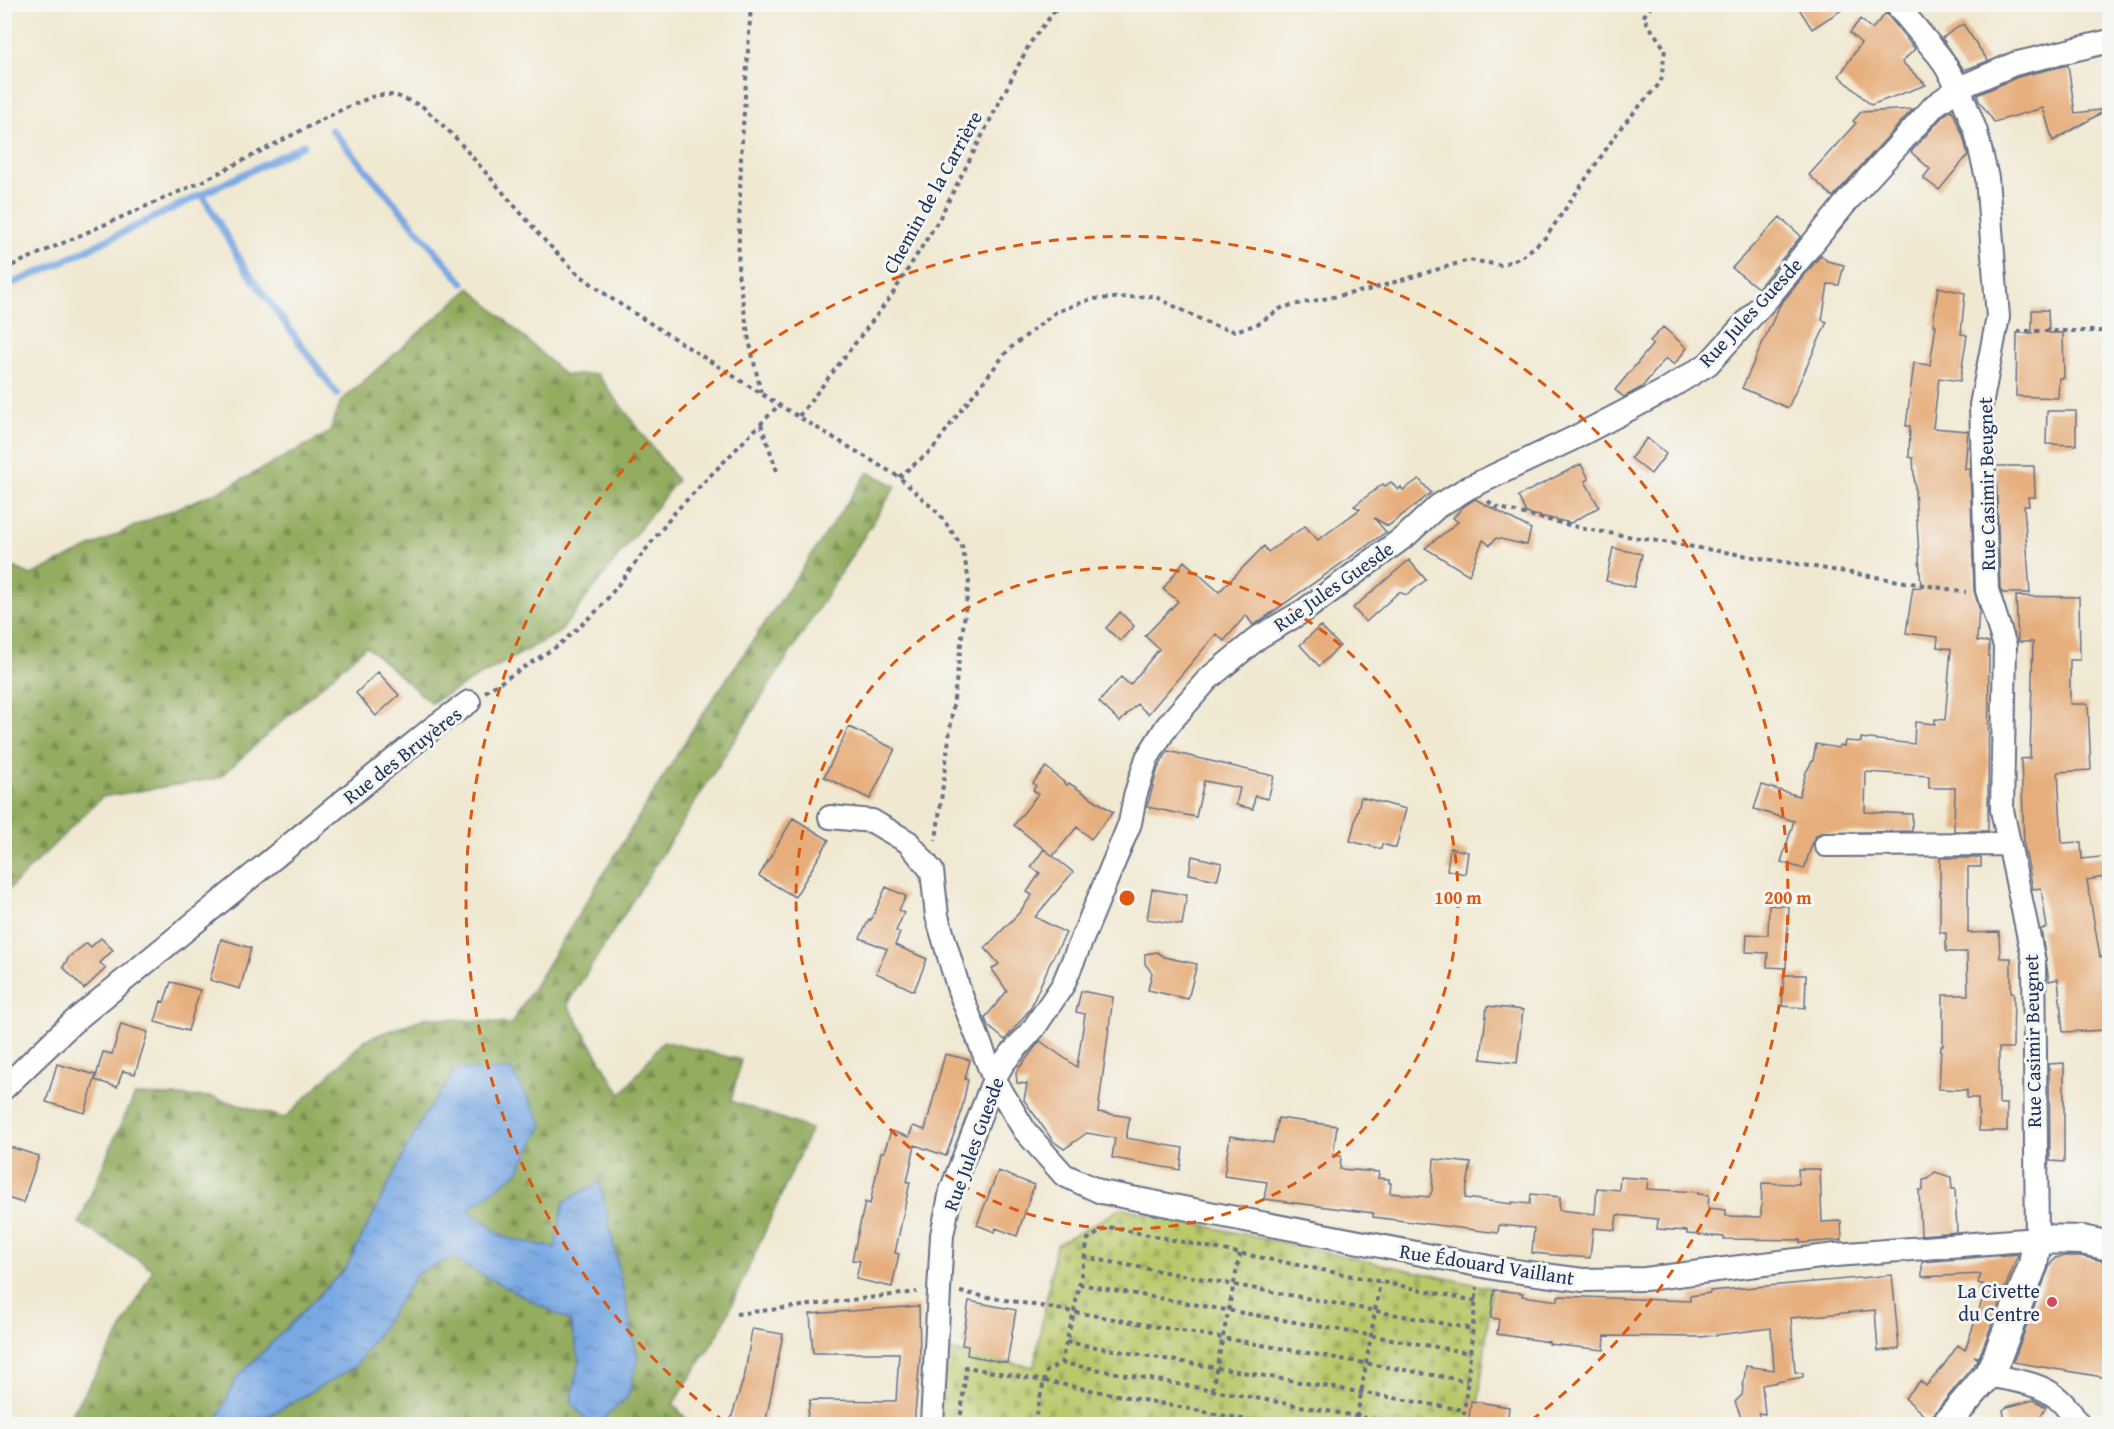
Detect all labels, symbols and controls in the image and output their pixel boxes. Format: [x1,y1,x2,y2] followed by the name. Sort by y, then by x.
[875,105,989,279] street label: Chemin de la Carrière
[1691,251,1809,373] street label: Rue Jules Guesde
[1970,397,2002,571] street label: Rue Casimir Beugnet
[1267,534,1399,638] street label: Rue Jules Guesde
[337,699,468,811] street label: Rue des Bruyères
[1434,884,1482,911] text: 100 m
[1764,884,1812,911] text: 200 m
[1117,888,1137,908] centre of rings
[2016,954,2048,1128] street label: Rue Casimir Beugnet
[935,1073,1011,1215] street label: Rue Jules Guesde
[1398,1236,1576,1292] street label: Rue Édouard Vaillant
[1958,1276,2040,1328] place label: La Civette du Centre
[2045,1295,2059,1309] marker: La Civette du Centre

